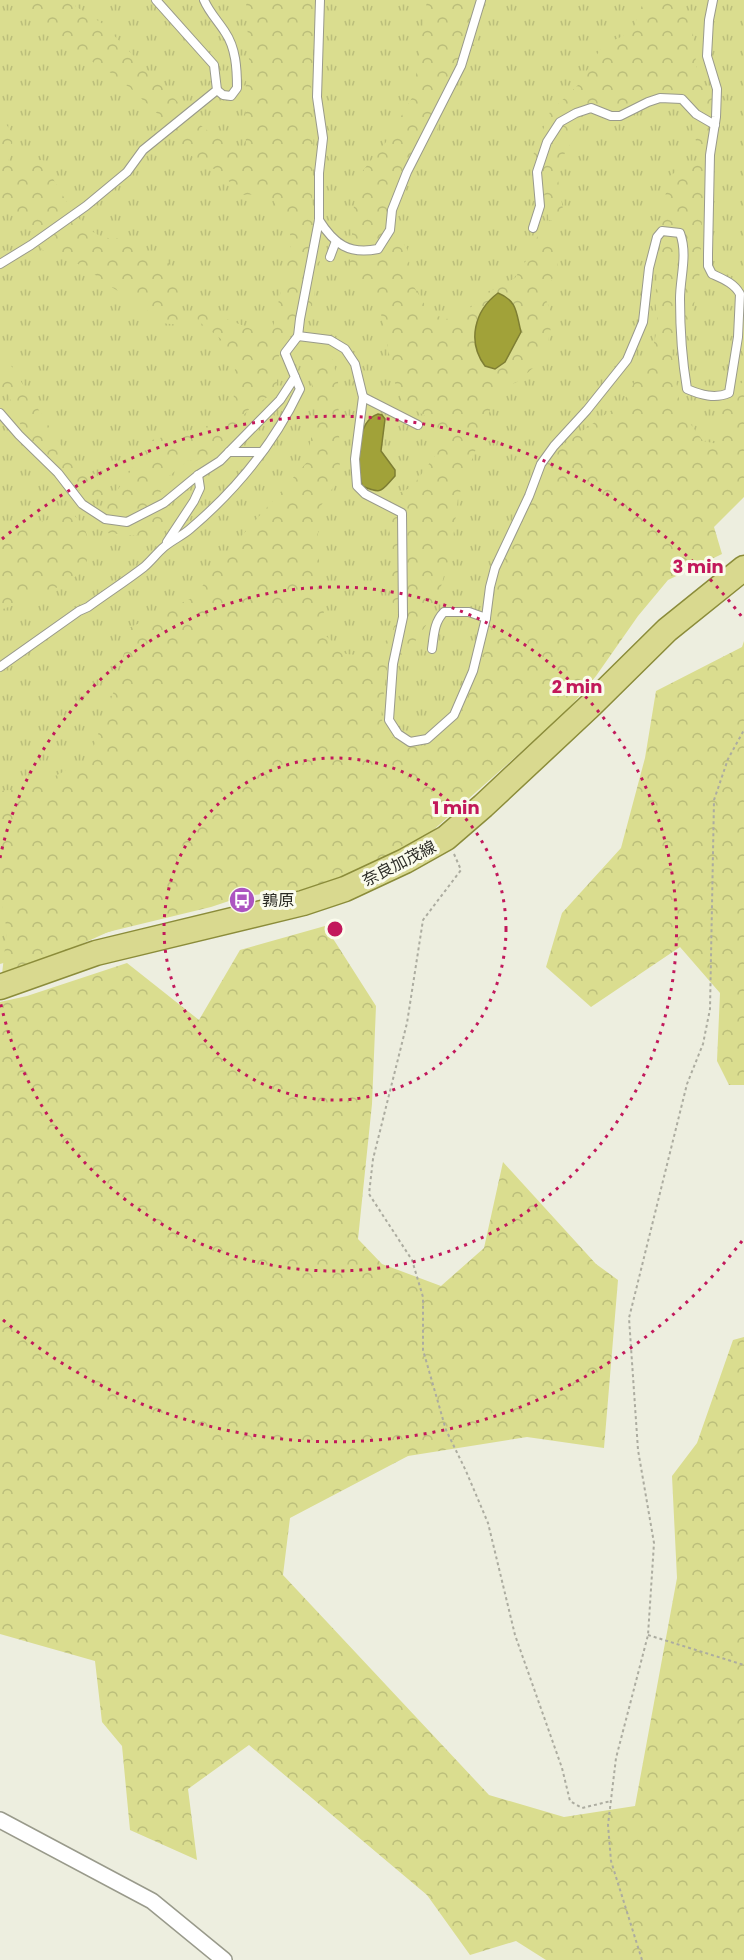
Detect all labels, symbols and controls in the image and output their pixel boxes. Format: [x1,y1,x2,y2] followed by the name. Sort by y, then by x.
[672,554,724,579] text: 3 min
[552,674,602,699] text: 2 min
[432,795,480,820] text: 1 min
[358,835,440,892] street label: 奈良加茂線
[227,885,257,915] bus stop icon: 鶉原
[262,889,294,912] place label: 鶉原
[325,919,345,939] centre of rings

